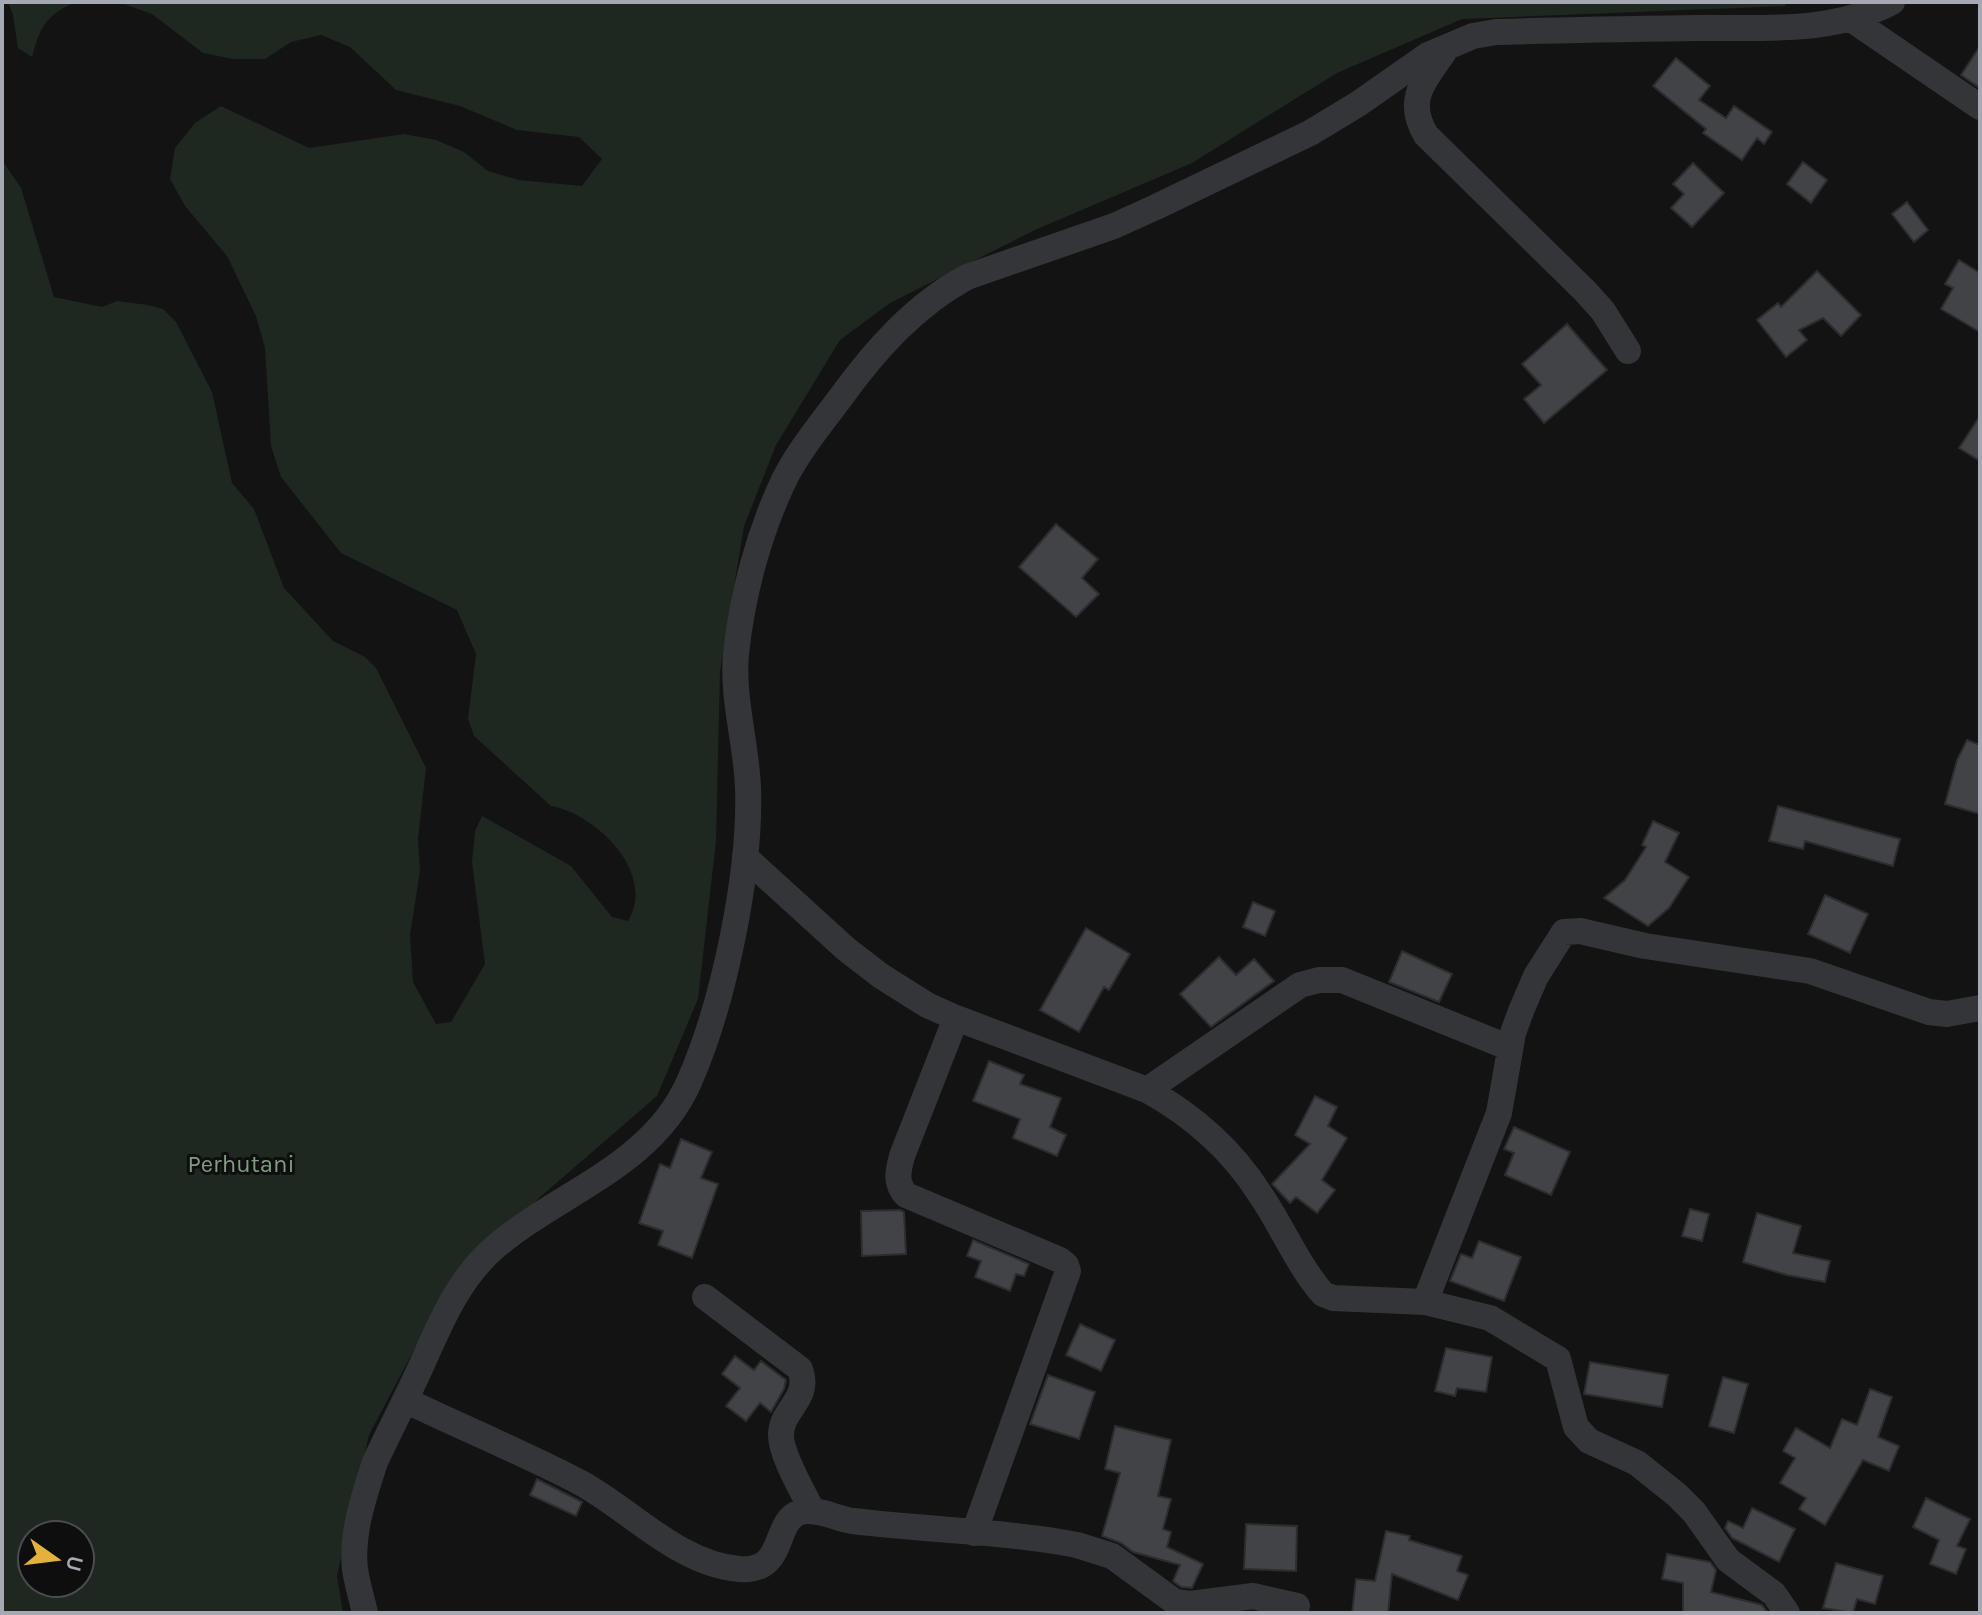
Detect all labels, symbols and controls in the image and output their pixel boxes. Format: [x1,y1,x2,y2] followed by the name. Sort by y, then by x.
[187,1150,295,1178] park label: Perhutani
[16,1519,96,1599] north arrow
[60,1553,89,1574] text: U

